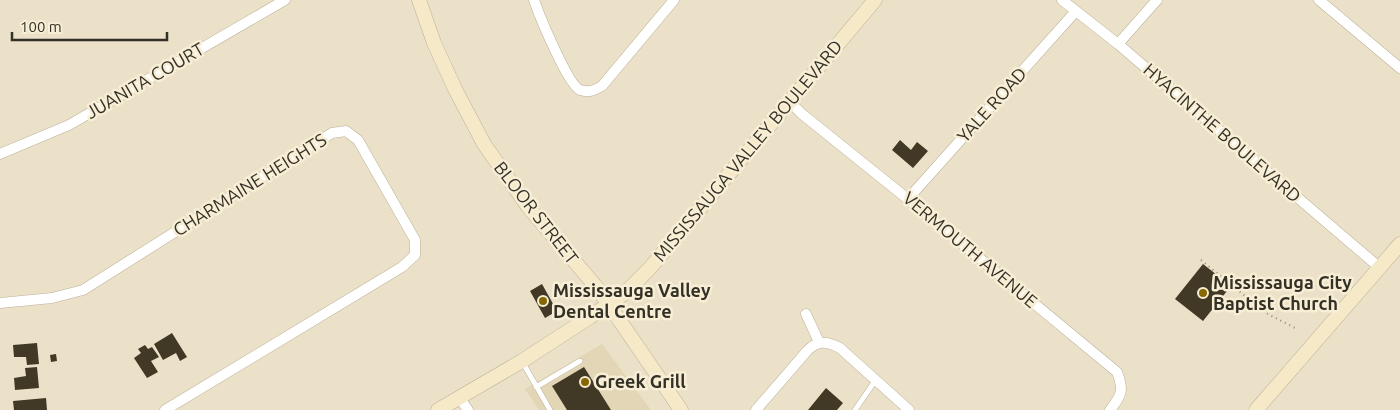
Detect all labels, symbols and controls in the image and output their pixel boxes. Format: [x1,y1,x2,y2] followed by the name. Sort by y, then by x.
[12,10,168,42] scale bar
[20,18,62,35] text: 100 m
[649,36,846,265] street label: MISSISSAUGA VALLEY BOULEVARD
[82,38,207,122] street label: JUANITA COURT
[1140,59,1305,206] street label: HYACINTHE BOULEVARD
[953,63,1030,146] street label: YALE ROAD
[169,129,330,239] street label: CHARMAINE HEIGHTS
[491,157,583,267] street label: BLOOR STREET
[900,187,1042,311] street label: VERMOUTH AVENUE
[1213,272,1352,313] place label: Mississauga City Baptist Church
[553,280,711,321] place label: Mississauga Valley Dental Centre
[1197,287,1209,299] marker: Mississauga City Baptist Church
[537,295,549,307] marker: Mississauga Valley Dental Centre
[595,371,686,391] place label: Greek Grill
[579,376,591,388] marker: Greek Grill

